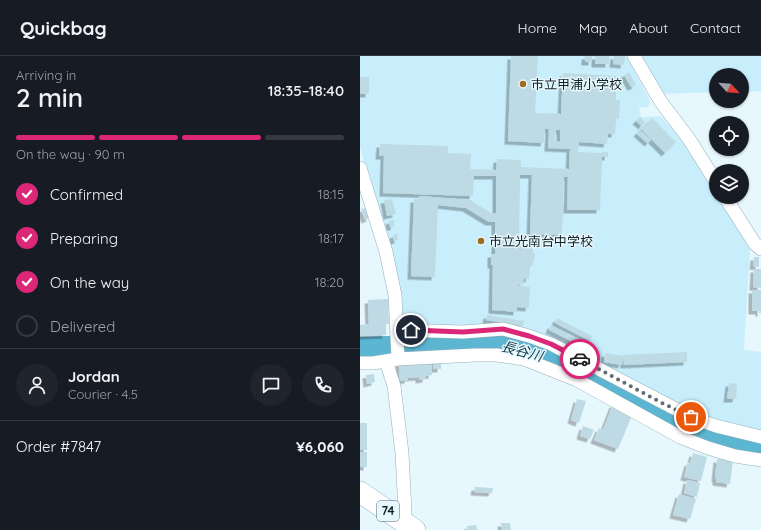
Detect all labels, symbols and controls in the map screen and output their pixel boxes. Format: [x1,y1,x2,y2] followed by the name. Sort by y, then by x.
[20,16,107,40] text: Quickbag
[518,19,557,37] text: Home
[579,19,607,37] text: Map
[629,19,668,37] text: About
[690,19,741,37] text: Contact
[16,67,76,83] text: Arriving in
[709,68,749,108] north arrow
[709,68,749,204] map controls
[531,76,622,92] place label: 市立甲浦小学校
[518,79,528,89] marker: 市立甲浦小学校
[16,81,83,114] text: 2 min
[268,81,344,100] text: 18:35–18:40
[709,116,749,156] button: locate
[16,146,125,162] text: On the way · 90 m
[709,164,749,204] button: layers
[16,183,38,205] icon: check
[50,185,123,204] text: Confirmed
[318,186,344,202] text: 18:15
[16,227,38,249] icon: check
[50,229,118,248] text: Preparing
[318,230,344,246] text: 18:17
[489,233,593,249] place label: 市立光南台中学校
[476,236,486,246] marker: 市立光南台中学校
[16,271,38,293] icon: check
[50,273,129,292] text: On the way
[315,274,344,290] text: 18:20
[394,313,428,347] pin
[50,317,115,336] text: Delivered
[400,319,422,341] icon: home
[499,337,547,366] water label: 長谷川
[560,339,600,379] courier
[569,348,591,370] icon: car
[16,364,58,406] button: person
[250,364,292,406] button: chat
[302,364,344,406] button: phone
[68,367,120,386] text: Jordan
[68,386,138,402] text: Courier · 4.5
[674,400,708,434] pin
[680,406,702,428] icon: bag
[16,437,101,456] text: Order #7847
[296,437,344,456] text: ¥6,060
[377,501,399,521] road number: 74

